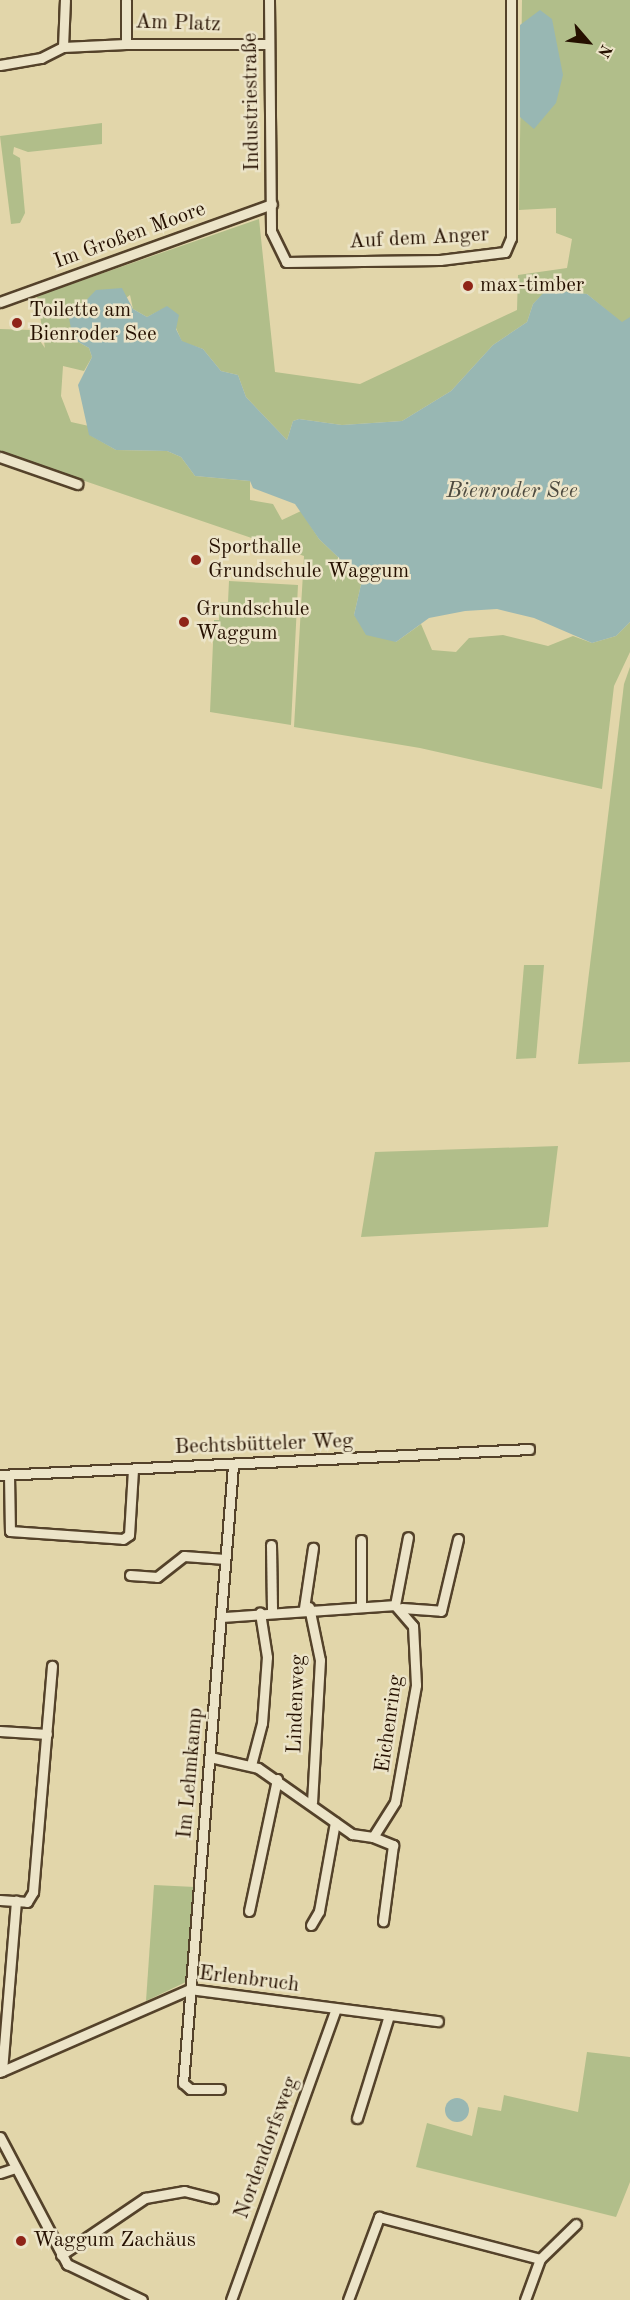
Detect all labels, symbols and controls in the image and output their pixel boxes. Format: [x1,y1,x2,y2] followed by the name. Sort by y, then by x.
[135,10,221,38] street label: Am Platz
[558,12,618,72] north arrow
[238,33,266,171] street label: Industriestraße
[594,41,614,60] text: N
[51,197,209,275] street label: Im Großen Moore
[348,223,490,255] street label: Auf dem Anger
[480,273,584,299] place label: max-timber
[461,279,475,293] marker: max-timber
[29,298,157,348] place label: Toilette am Bienroder See
[10,316,24,330] marker: Toilette am Bienroder See
[446,479,578,505] water label: Bienroder See
[208,535,409,585] place label: Sporthalle Grundschule Waggum
[189,553,203,567] marker: Sporthalle Grundschule Waggum
[196,597,309,647] place label: Grundschule Waggum
[177,615,191,629] marker: Grundschule Waggum
[174,1429,354,1461] street label: Bechtsbütteler Weg
[283,1654,311,1754] street label: Lindenweg
[371,1673,409,1775] street label: Eichenring
[173,1706,209,1840] street label: Im Lehmkamp
[197,1961,301,1999] street label: Erlenbruch
[230,2073,304,2223] street label: Nordendorfsweg
[33,2228,196,2254] place label: Waggum Zachäus
[14,2234,28,2248] marker: Waggum Zachäus

